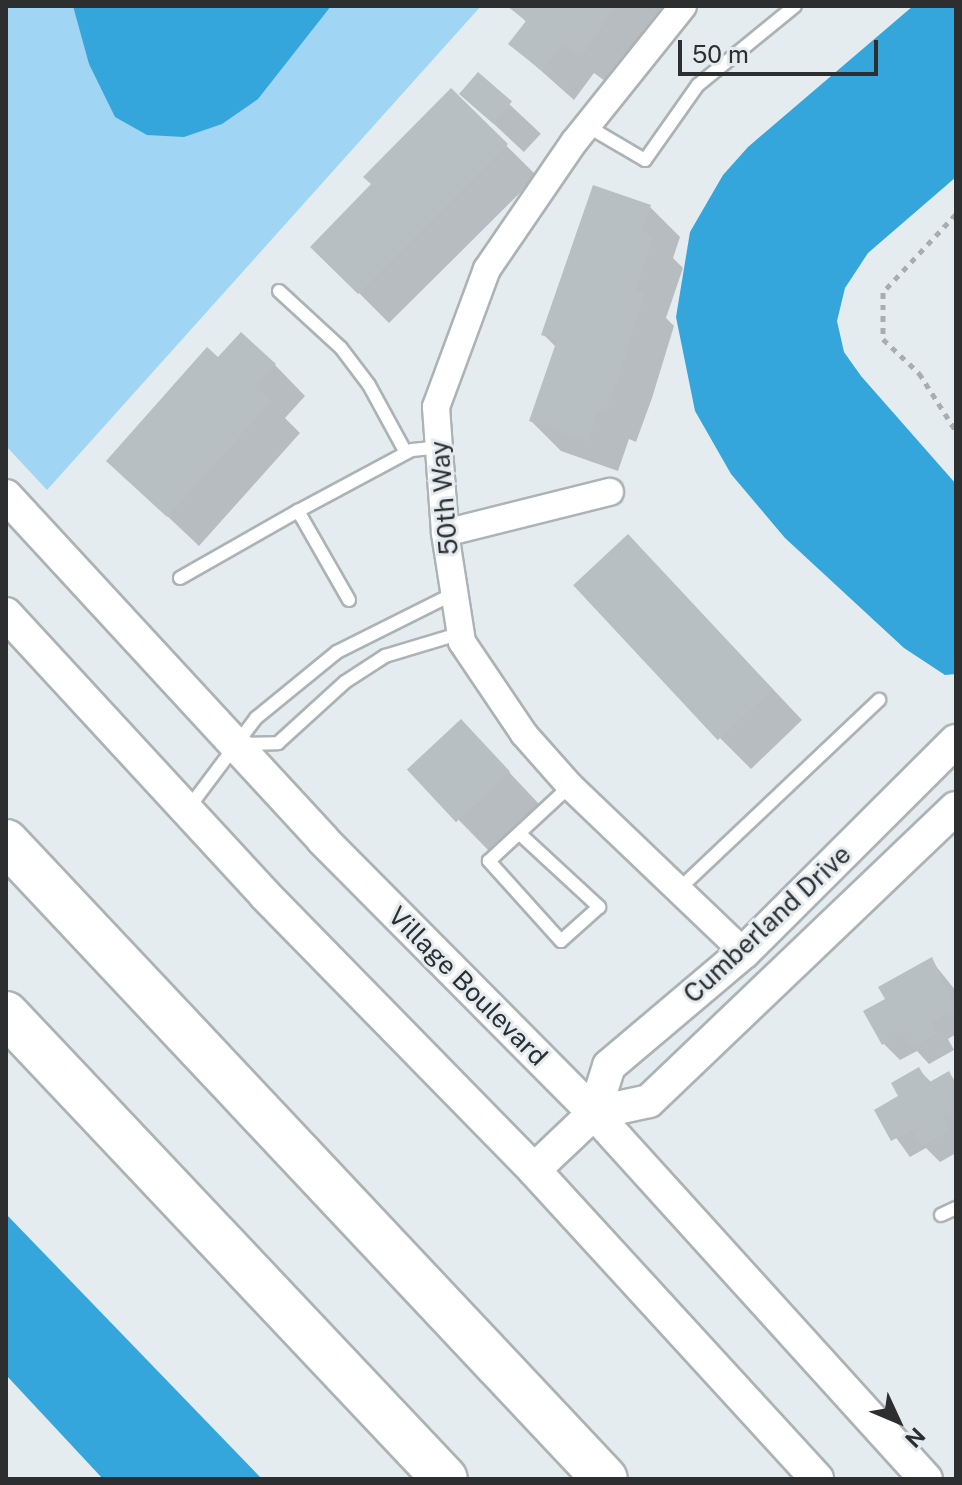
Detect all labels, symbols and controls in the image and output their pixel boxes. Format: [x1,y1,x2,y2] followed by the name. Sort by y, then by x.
[682,24,882,74] scale bar
[692,40,749,68] text: 50 m
[423,439,465,557] street label: 50th Way
[677,839,857,1009] street label: Cumberland Drive
[382,900,554,1072] street label: Village Boulevard
[858,1381,938,1461] north arrow
[900,1422,931,1453] text: N

